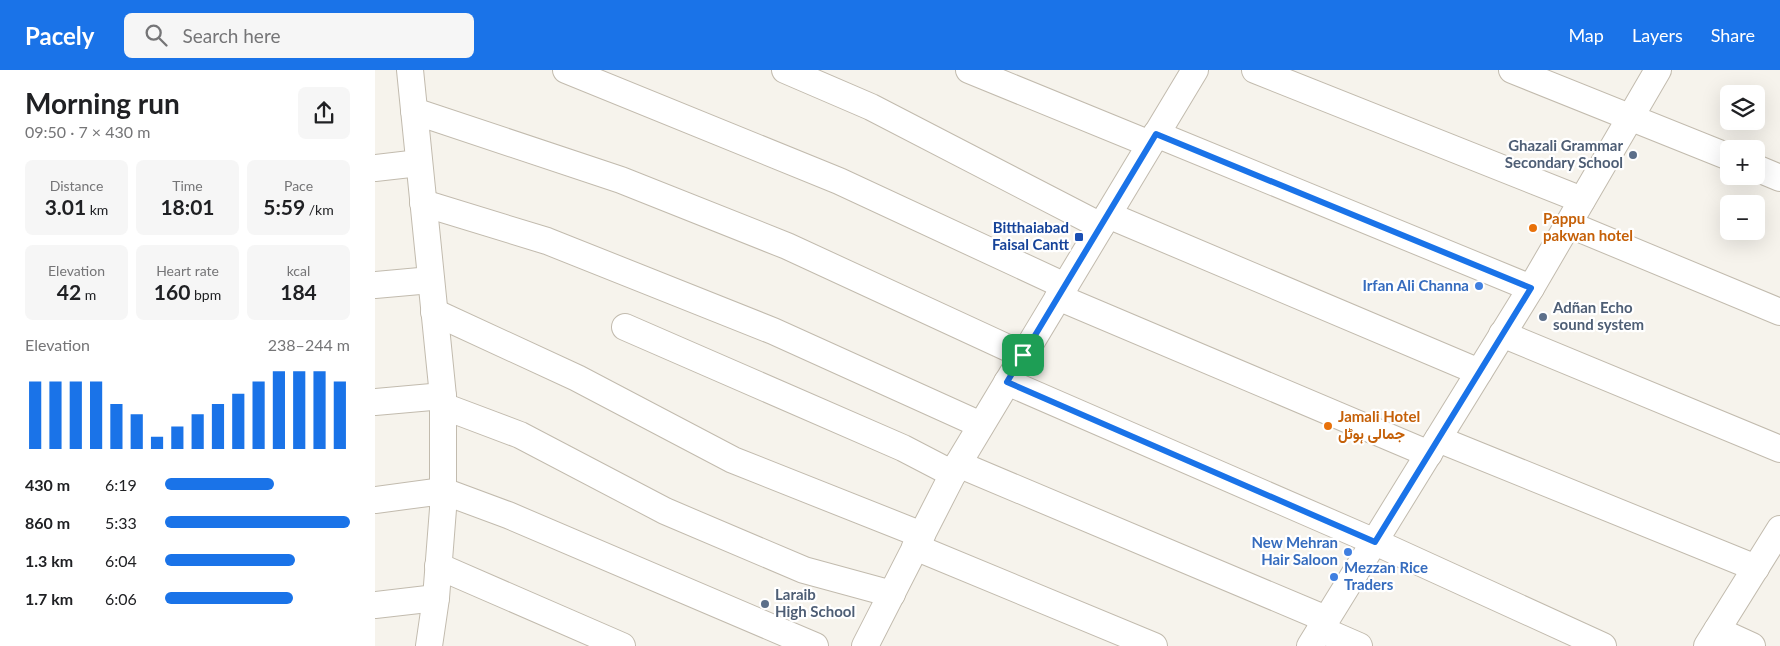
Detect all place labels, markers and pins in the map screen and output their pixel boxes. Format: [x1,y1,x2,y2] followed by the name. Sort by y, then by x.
[1505,136,1623,171] place label: Ghazali Grammar Secondary School
[1627,149,1639,161] marker: Ghazali Grammar Secondary School
[1543,209,1633,244] place label: Pappu pakwan hotel
[992,218,1069,253] place label: Bitthaiabad Faisal Cantt
[1527,222,1539,234] marker: Pappu pakwan hotel
[1073,231,1085,243] marker: Bitthaiabad Faisal Cantt
[1362,276,1469,294] place label: Irfan Ali Channa
[1473,280,1485,292] marker: Irfan Ali Channa
[1552,298,1644,333] place label: Adñan Echo sound system
[1537,311,1549,323] marker: Adñan Echo sound system
[1002,334,1044,376] pin
[1338,407,1420,444] place label: Jamali Hotel جمالی ہوٹل
[1322,420,1334,432] marker: Jamali Hotel جمالی ہوٹل
[1251,533,1338,568] place label: New Mehran Hair Saloon
[1342,546,1354,558] marker: New Mehran Hair Saloon
[1344,558,1428,593] place label: Mezzan Rice Traders
[1328,571,1340,583] marker: Mezzan Rice Traders
[775,585,855,620] place label: Laraib High School
[759,598,771,610] marker: Laraib High School

